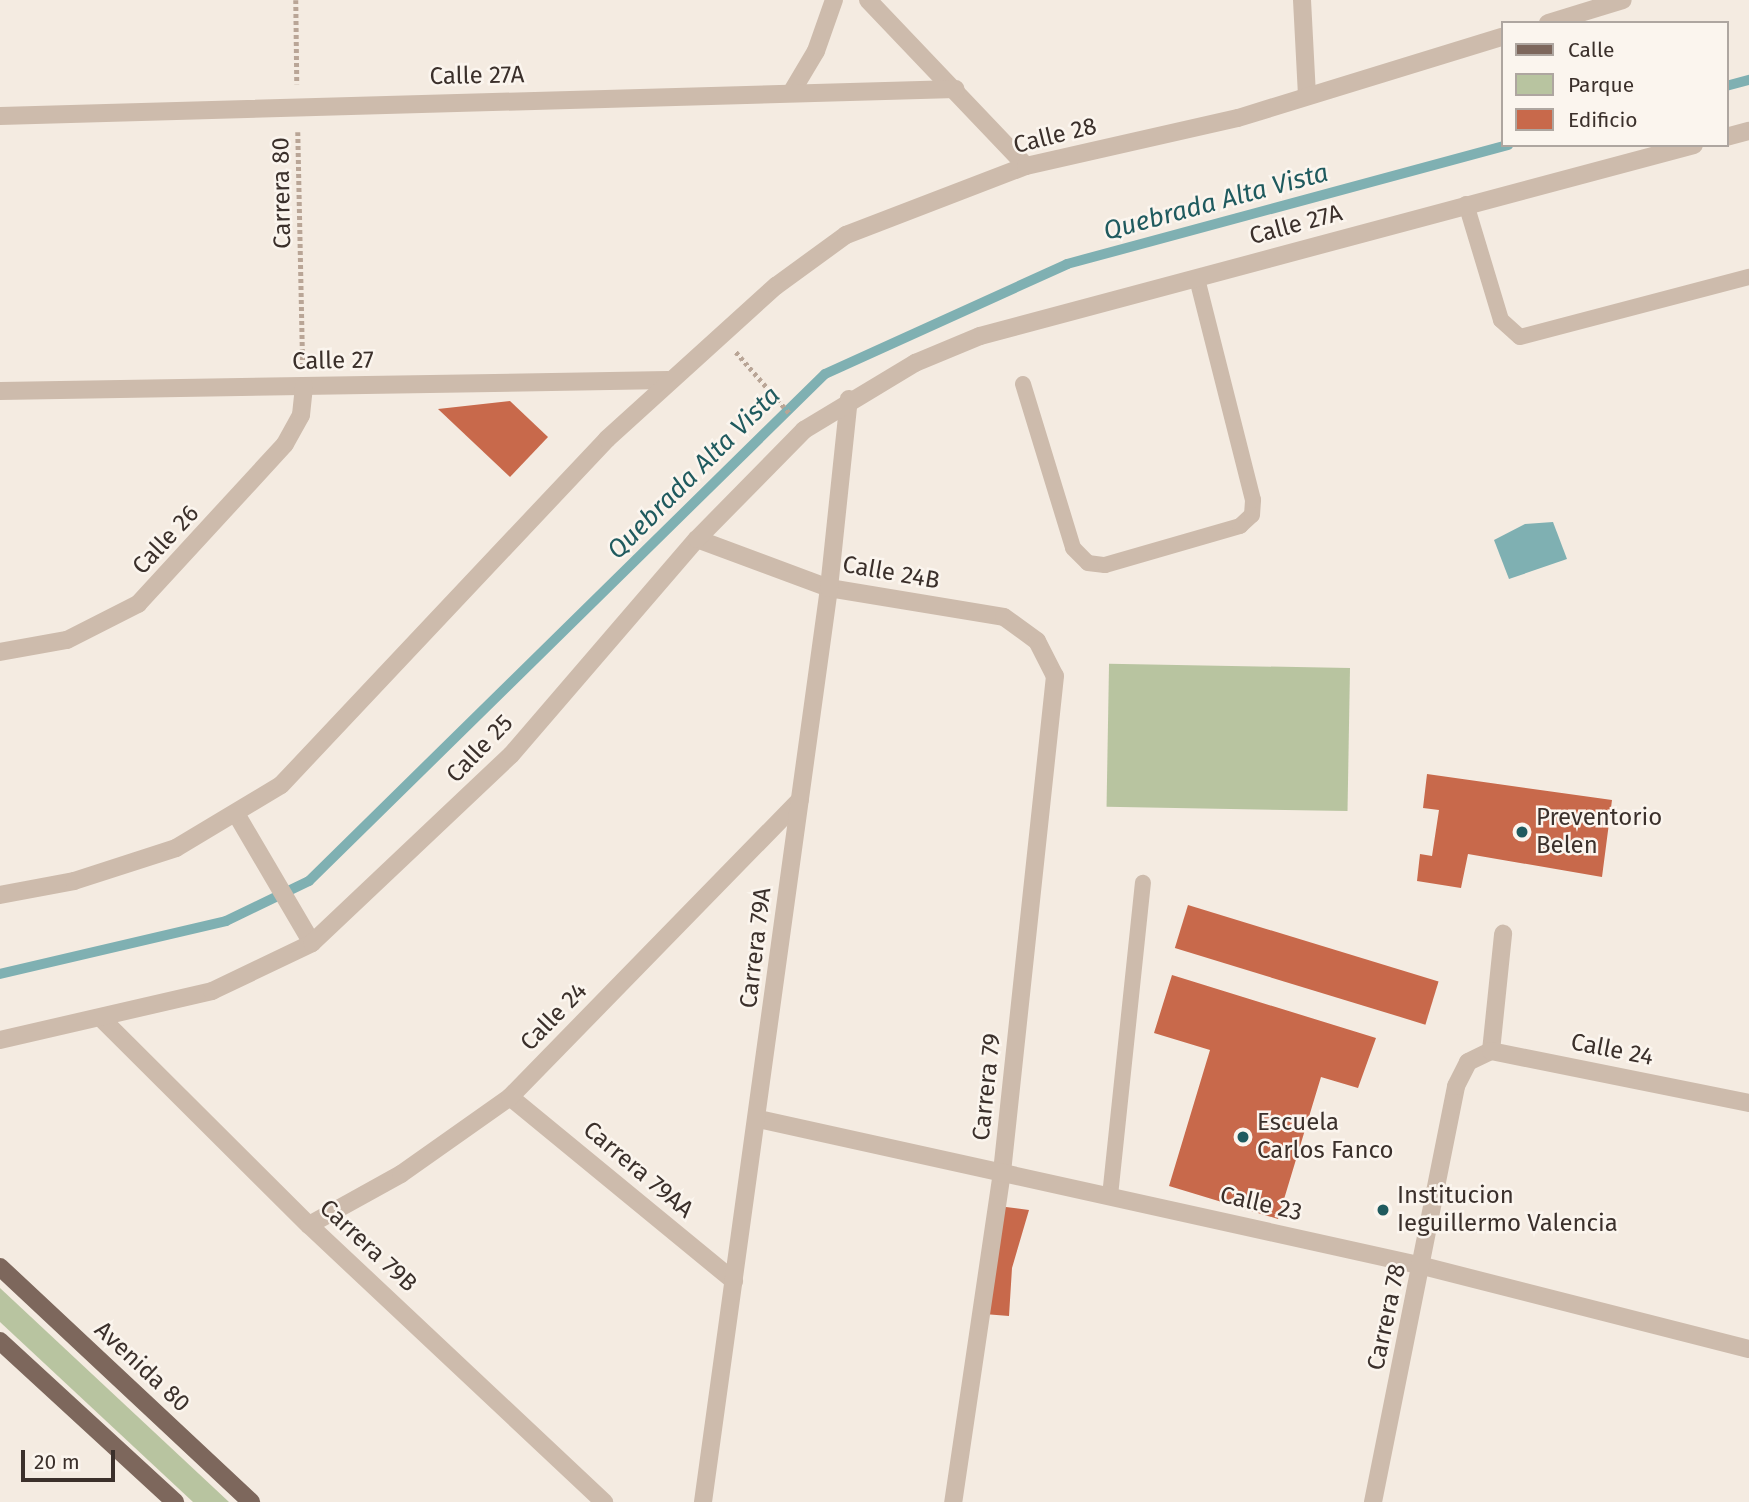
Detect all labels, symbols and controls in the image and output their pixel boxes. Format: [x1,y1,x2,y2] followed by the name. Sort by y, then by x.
[1500,21,1728,147] legend
[1568,37,1614,63] text: Calle
[429,61,525,91] street label: Calle 27A
[1568,72,1634,98] text: Parque
[1568,107,1638,133] text: Edificio
[1011,112,1099,160] street label: Calle 28
[267,137,297,249] street label: Carrera 80
[1100,157,1332,247] water label: Quebrada Alta Vista
[1247,199,1345,251] street label: Calle 27A
[292,346,374,376] street label: Calle 27
[601,380,787,566] water label: Quebrada Alta Vista
[127,499,205,581] street label: Calle 26
[840,550,942,596] street label: Calle 24B
[441,709,519,789] street label: Calle 25
[1536,804,1662,860] place label: Preventorio Belen
[1514,824,1530,840] marker: Preventorio Belen
[734,886,778,1010] street label: Carrera 79A
[515,977,593,1057] street label: Calle 24
[1568,1028,1656,1072] street label: Calle 24
[967,1032,1007,1142] street label: Carrera 79
[1257,1109,1393,1165] place label: Escuela Carlos Fanco
[577,1116,699,1224] street label: Carrera 79AA
[1235,1129,1251,1145] marker: Escuela Carlos Fanco
[1217,1181,1305,1227] street label: Calle 23
[1397,1182,1618,1238] place label: Institucion Ieguillermo Valencia
[313,1194,423,1298] street label: Carrera 79B
[1375,1202,1391,1218] marker: Institucion Ieguillermo Valencia
[1362,1261,1412,1373] street label: Carrera 78
[88,1316,196,1418] street label: Avenida 80
[24,1436,119,1480] scale bar
[34,1449,80,1475] text: 20 m

